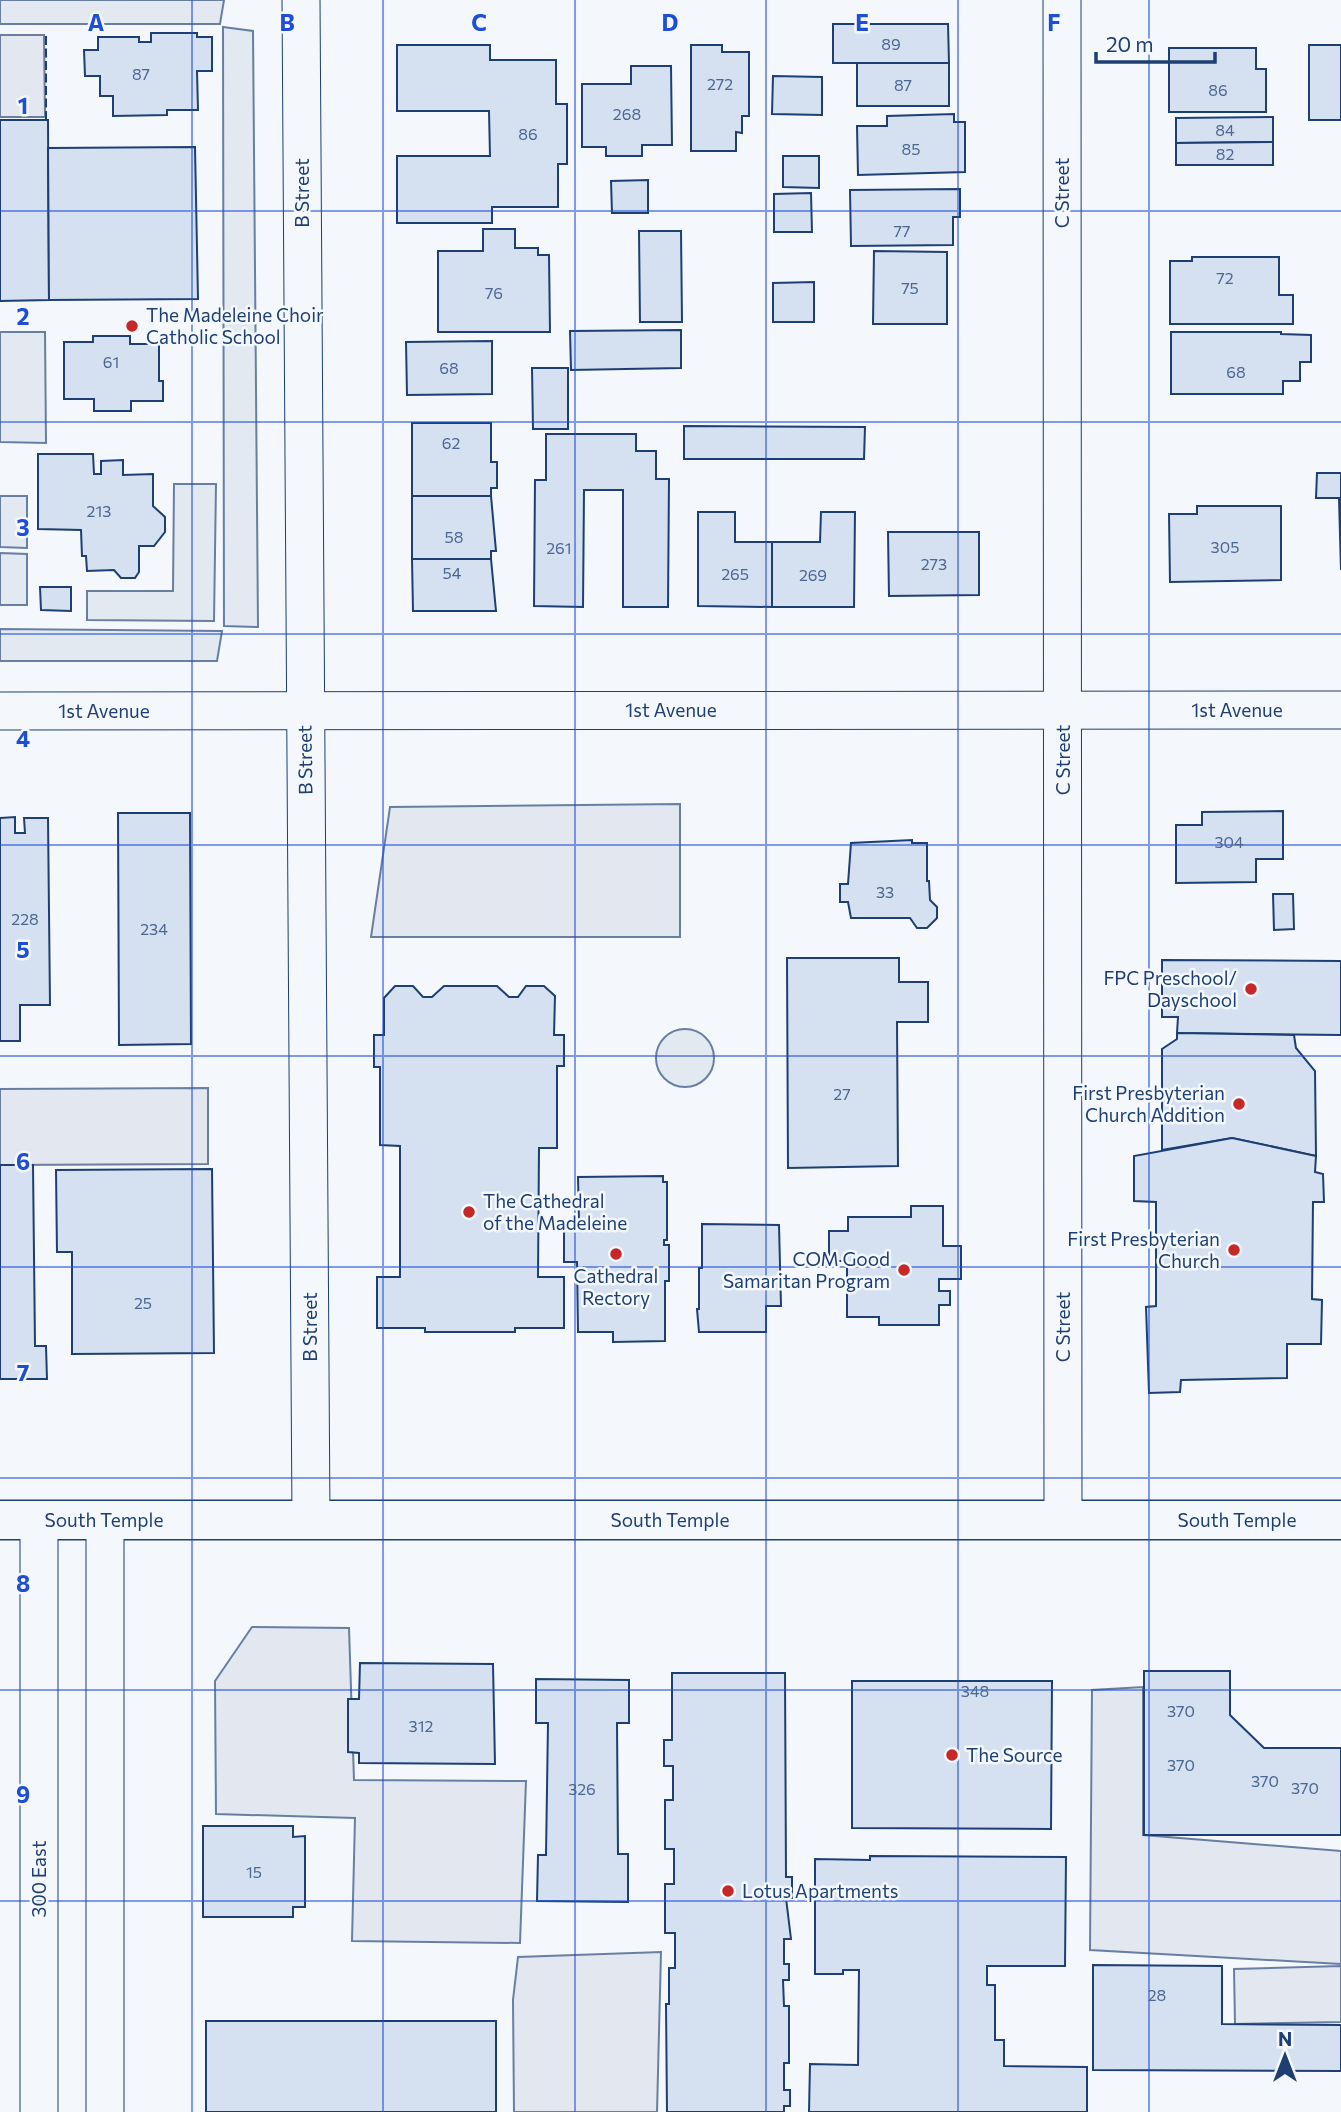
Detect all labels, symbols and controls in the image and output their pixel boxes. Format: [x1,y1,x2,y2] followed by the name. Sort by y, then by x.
[88,8,105,36] text: A
[279,8,295,36] text: B
[471,8,487,36] text: C
[662,8,679,36] text: D
[855,8,869,36] text: E
[1047,8,1061,36] text: F
[1096,21,1215,65] scale bar
[1106,31,1154,56] text: 20 m
[881,34,901,53] house number: 89
[132,64,150,83] house number: 87
[707,74,733,93] house number: 272
[894,75,912,94] house number: 87
[1208,80,1228,99] house number: 86
[18,91,28,119] text: 1
[613,104,641,123] house number: 268
[1215,120,1235,139] house number: 84
[518,124,538,143] house number: 86
[902,139,920,158] house number: 85
[1216,144,1234,163] house number: 82
[290,158,313,228] street label: B Street
[1050,158,1073,228] street label: C Street
[894,221,910,240] house number: 77
[1216,268,1234,287] house number: 72
[901,278,919,297] house number: 75
[485,283,503,302] house number: 76
[16,302,30,330] text: 2
[146,303,324,348] place label: The Madeleine Choir Catholic School
[124,318,140,334] marker: The Madeleine Choir Catholic School
[103,352,119,371] house number: 61
[439,358,459,377] house number: 68
[1226,362,1246,381] house number: 68
[442,433,460,452] house number: 62
[87,501,111,520] house number: 213
[16,513,30,541] text: 3
[445,527,463,546] house number: 58
[1211,537,1239,556] house number: 305
[546,538,572,557] house number: 261
[921,554,947,573] house number: 273
[443,563,462,582] house number: 54
[721,564,749,583] house number: 265
[799,565,827,584] house number: 269
[625,698,717,721] street label: 1st Avenue
[1191,698,1283,721] street label: 1st Avenue
[58,699,150,722] street label: 1st Avenue
[16,724,30,752] text: 4
[292,725,317,795] street label: B Street
[1051,725,1074,795] street label: C Street
[1214,832,1244,851] house number: 304
[876,882,894,901] house number: 33
[11,909,39,928] house number: 228
[140,919,168,938] house number: 234
[16,935,30,963] text: 5
[1103,966,1237,1011] place label: FPC Preschool/ Dayschool
[1243,981,1259,997] marker: FPC Preschool/ Dayschool
[1072,1081,1225,1126] place label: First Presbyterian Church Addition
[833,1084,851,1103] house number: 27
[1231,1096,1247,1112] marker: First Presbyterian Church Addition
[16,1147,30,1175] text: 6
[483,1189,627,1234] place label: The Cathedral of the Madeleine
[461,1204,477,1220] marker: The Cathedral of the Madeleine
[1067,1227,1220,1272] place label: First Presbyterian Church
[1226,1242,1242,1258] marker: First Presbyterian Church
[608,1246,624,1262] marker: Cathedral Rectory
[723,1247,890,1292] place label: COM Good Samaritan Program
[896,1262,912,1278] marker: COM Good Samaritan Program
[574,1264,658,1309] place label: Cathedral Rectory
[298,1292,321,1362] street label: B Street
[1051,1292,1074,1362] street label: C Street
[134,1293,152,1312] house number: 25
[17,1358,29,1386] text: 7
[45,1508,163,1531] street label: South Temple
[611,1508,729,1531] street label: South Temple
[1178,1508,1296,1531] street label: South Temple
[16,1569,30,1597] text: 8
[961,1681,989,1700] house number: 348
[1167,1701,1195,1720] house number: 370
[409,1716,434,1735] house number: 312
[966,1743,1063,1766] place label: The Source
[944,1747,960,1763] marker: The Source
[1167,1755,1195,1774] house number: 370
[1251,1771,1279,1790] house number: 370
[1291,1778,1319,1797] house number: 370
[568,1779,596,1798] house number: 326
[16,1780,30,1808] text: 9
[27,1840,50,1917] street label: 300 East
[246,1862,262,1881] house number: 15
[742,1879,898,1902] place label: Lotus Apartments
[720,1883,736,1899] marker: Lotus Apartments
[1148,1985,1166,2004] house number: 28
[1250,2021,1320,2091] north arrow
[1278,2027,1292,2050] text: N

